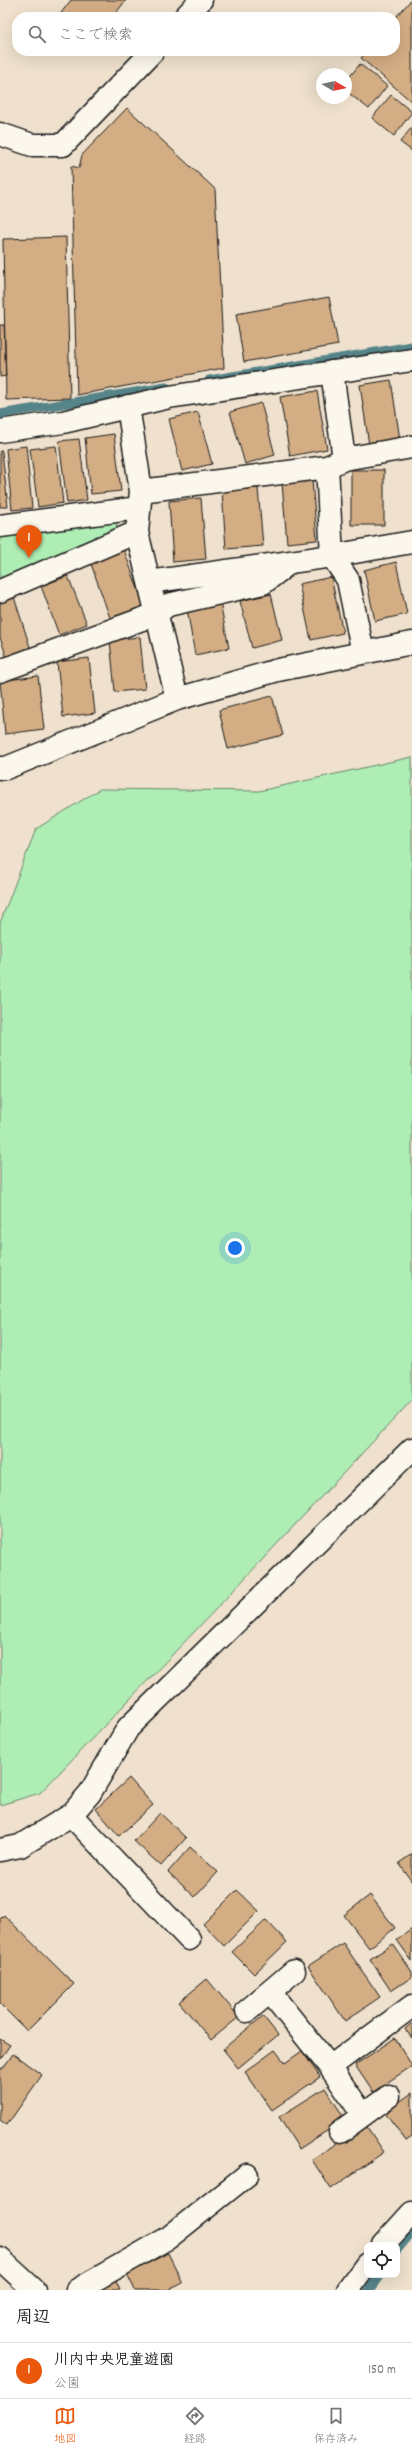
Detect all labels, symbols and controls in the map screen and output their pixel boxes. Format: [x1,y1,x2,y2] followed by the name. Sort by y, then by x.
[12,12,400,56] search box
[26,23,48,45] icon: search
[58,25,133,47] text: ここで検索
[316,68,352,104] north arrow
[16,525,42,558] pin: 1
[225,1238,245,1258] your location
[364,2242,400,2278] map controls
[364,2242,400,2278] button: locate
[16,2307,50,2331] text: 周辺
[54,2350,174,2372] text: 川内中央児童遊園
[28,2361,30,2380] text: 1
[368,2361,396,2380] text: 150 m
[54,2375,80,2394] text: 公園
[54,2405,76,2448] tab: 地図
[184,2405,206,2448] tab: 経路
[314,2405,358,2448] tab: 保存済み

